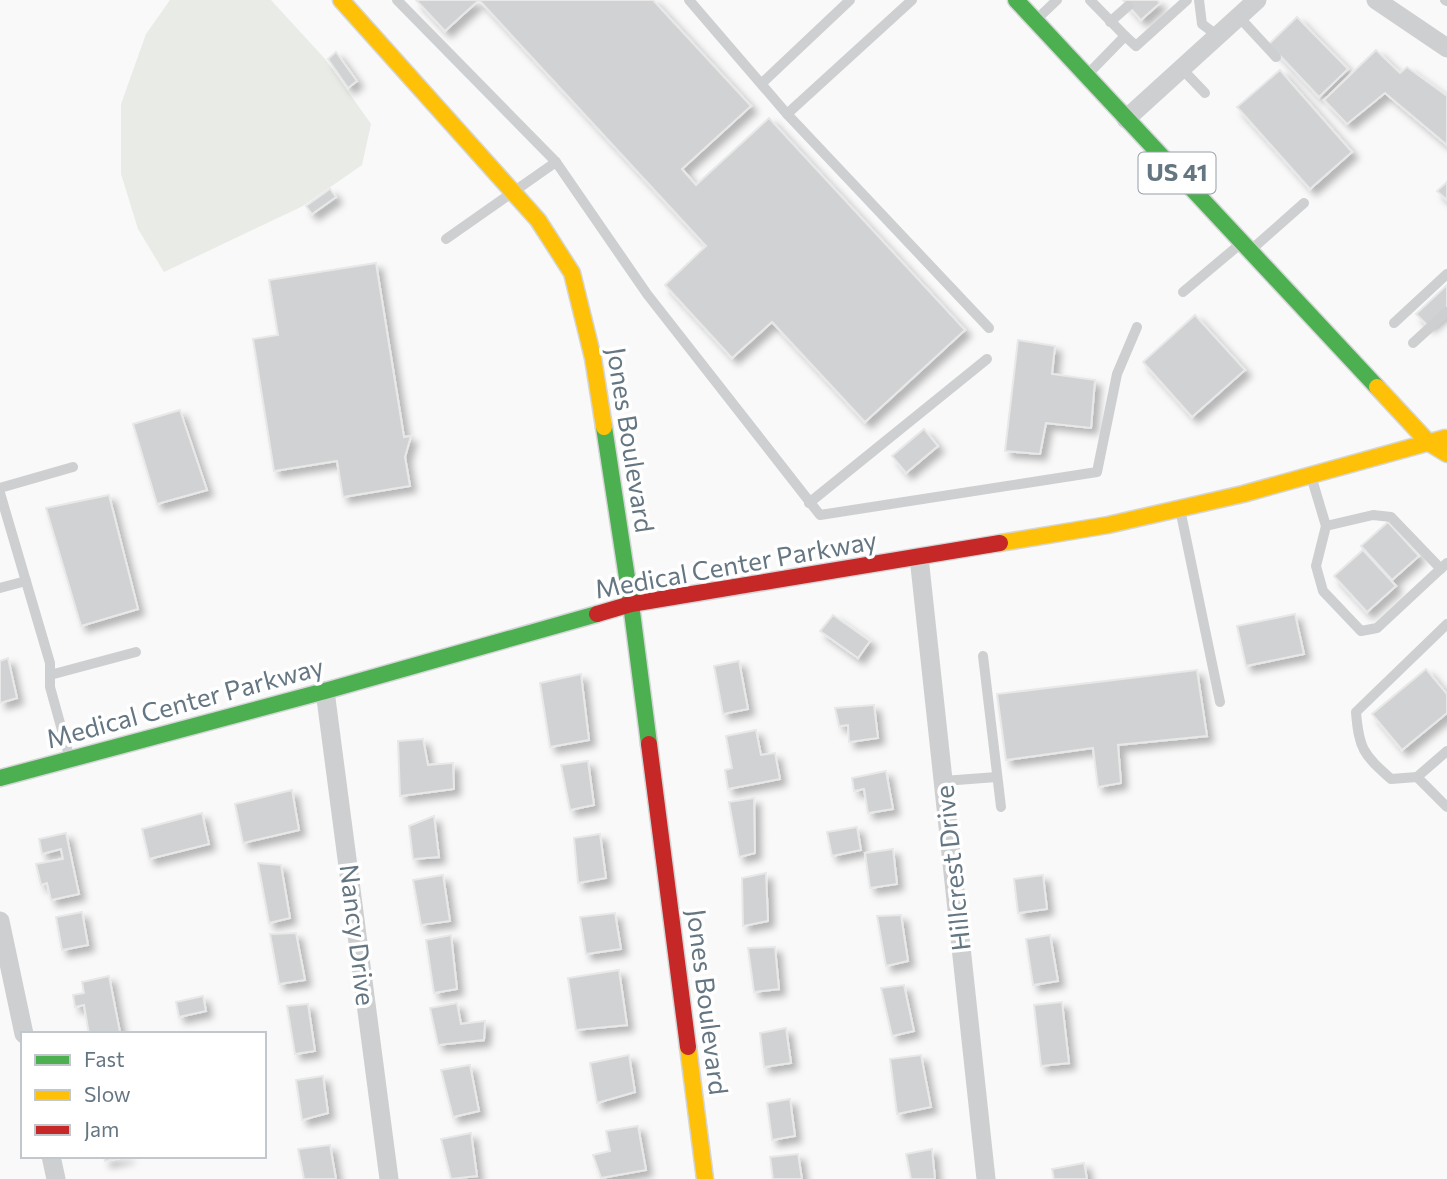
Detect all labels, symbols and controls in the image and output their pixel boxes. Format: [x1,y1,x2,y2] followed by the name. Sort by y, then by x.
[1138,153,1216,194] road number: US 41
[602,345,661,535] street label: Jones Boulevard
[592,523,879,604] street label: Medical Center Parkway
[42,650,327,754] street label: Medical Center Parkway
[927,784,976,952] street label: Hillcrest Drive
[334,862,383,1007] street label: Nancy Drive
[682,907,735,1097] street label: Jones Boulevard
[21,1032,266,1158] legend
[84,1046,125,1071] text: Fast
[84,1081,131,1106] text: Slow
[84,1116,119,1141] text: Jam

